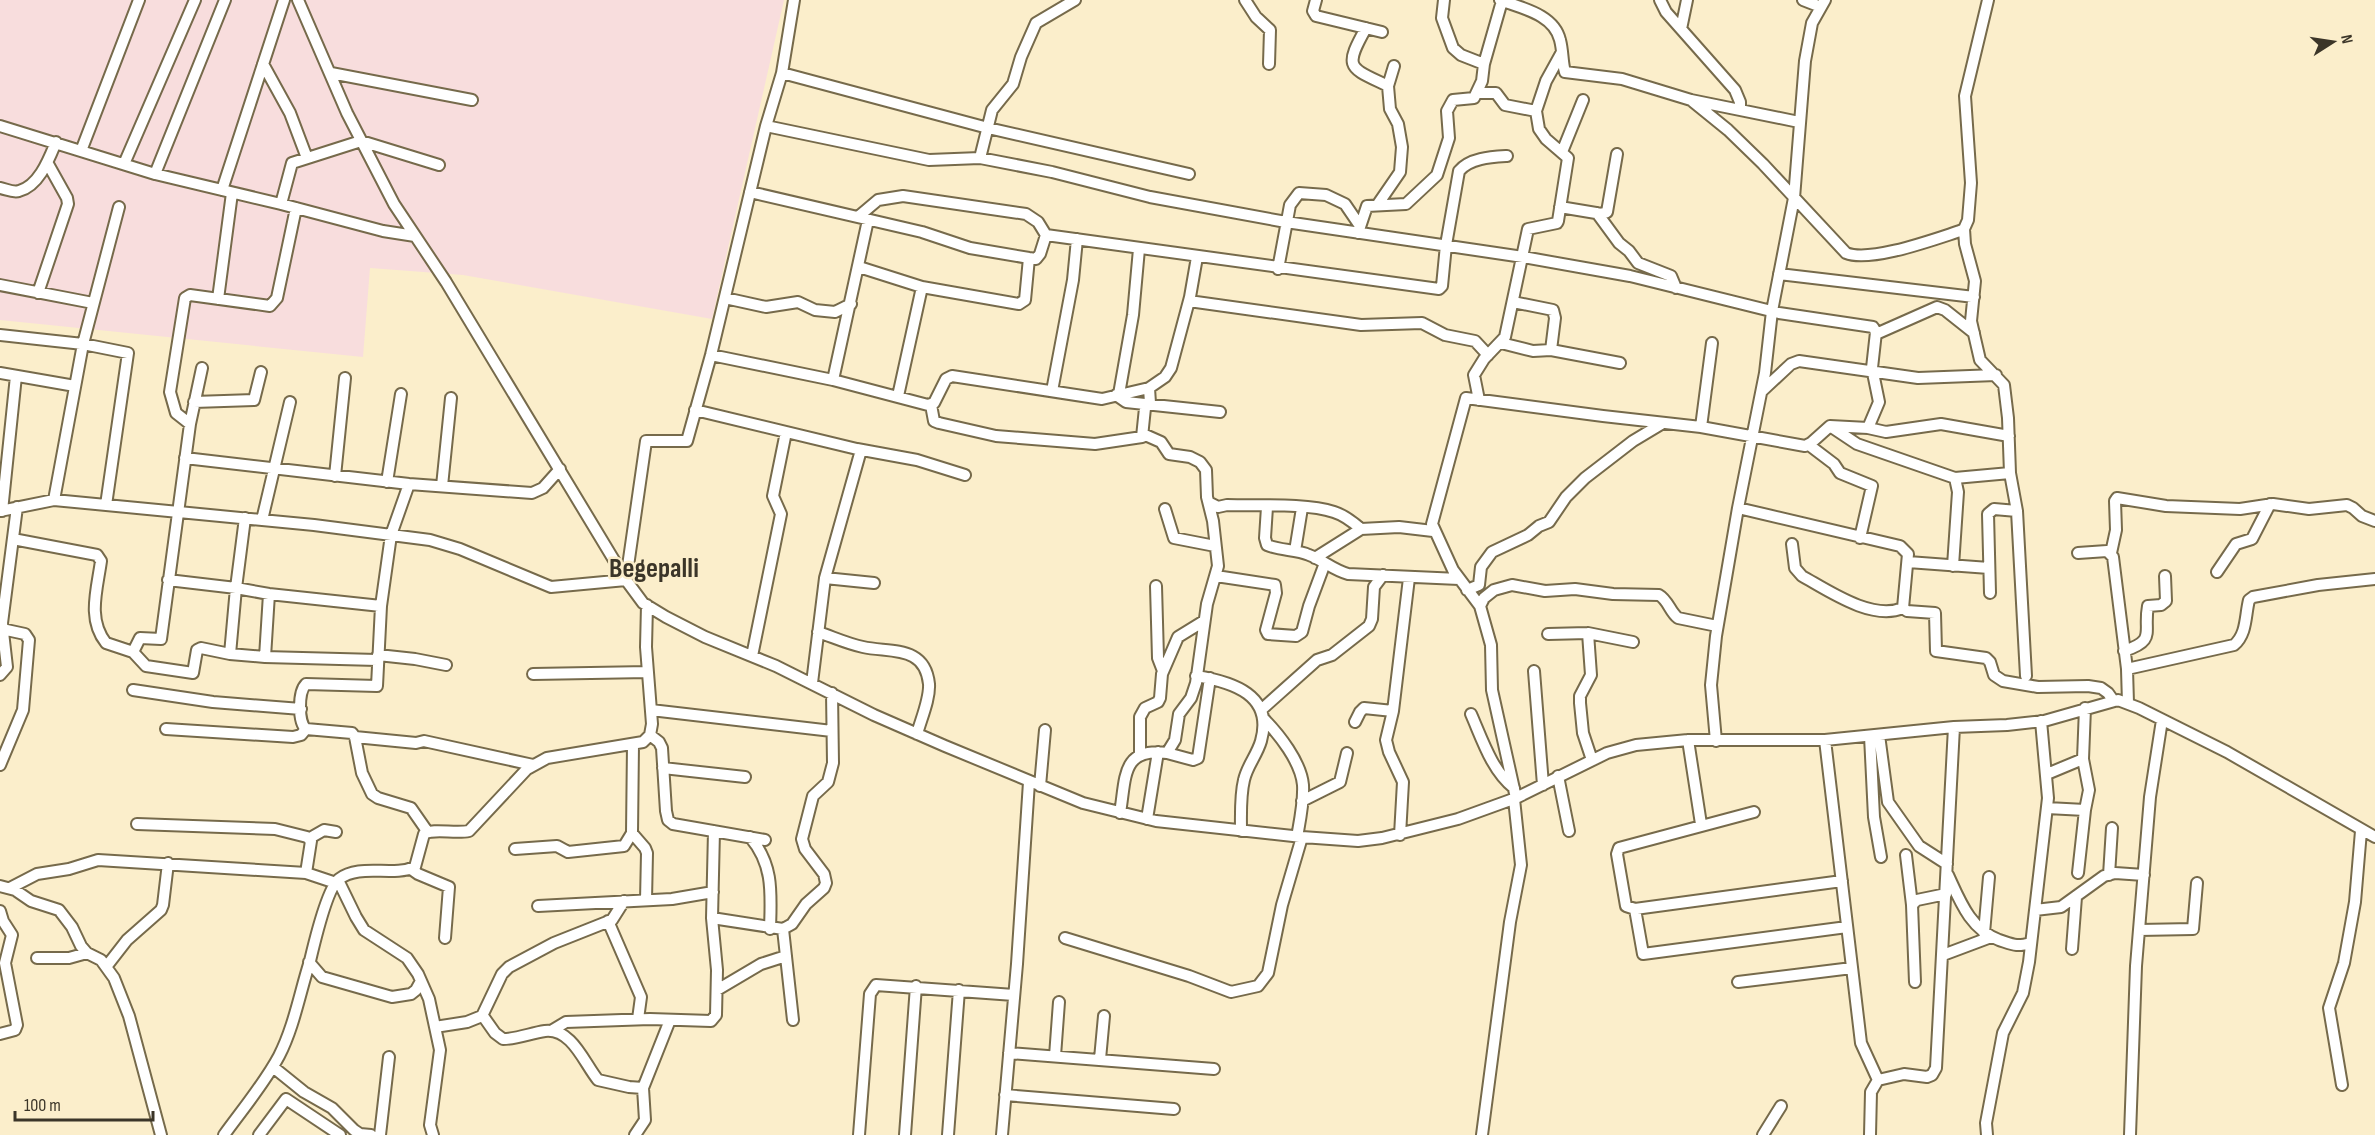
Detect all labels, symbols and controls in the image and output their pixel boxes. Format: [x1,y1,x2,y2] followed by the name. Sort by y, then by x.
[2303,12,2363,72] north arrow
[2336,33,2356,45] text: N
[609,552,699,585] district label: Begepalli
[15,1084,153,1122] scale bar
[24,1095,61,1116] text: 100 m

